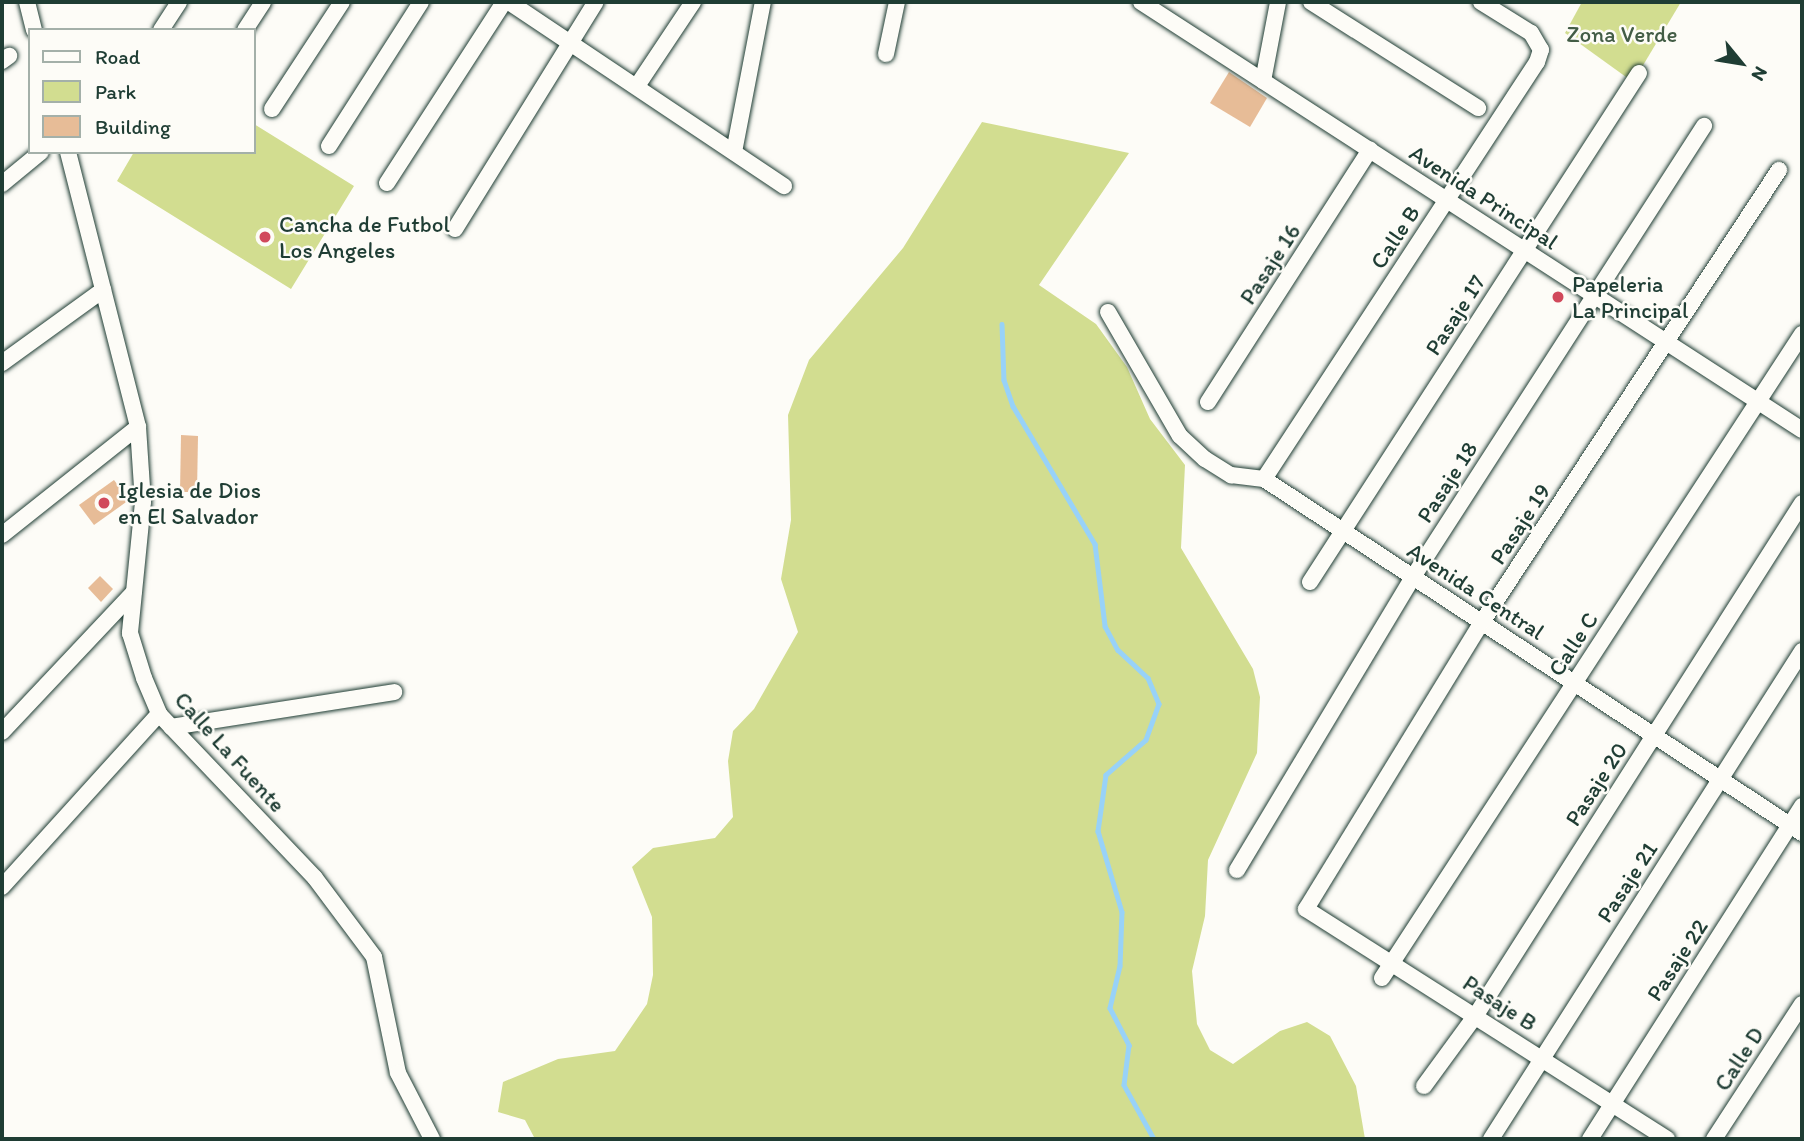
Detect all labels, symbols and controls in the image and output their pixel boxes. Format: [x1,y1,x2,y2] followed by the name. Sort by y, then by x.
[1567,20,1677,48] park label: Zona Verde
[28,28,256,154] legend
[1706,28,1776,98] north arrow
[95,44,140,69] text: Road
[1746,62,1773,85] text: N
[95,79,136,104] text: Park
[95,114,171,139] text: Building
[1405,139,1563,255] street label: Avenida Principal
[1364,200,1426,274] street label: Calle B
[279,210,450,264] place label: Cancha de Futbol Los Angeles
[1234,218,1306,310] street label: Pasaje 16
[257,229,273,245] marker: Cancha de Futbol Los Angeles
[1419,270,1491,360] street label: Pasaje 17
[1572,270,1688,324] place label: Papeleria La Principal
[1550,289,1566,305] marker: Papeleria La Principal
[1411,436,1483,528] street label: Pasaje 18
[118,476,261,530] place label: Iglesia de Dios en El Salvador
[1484,479,1556,569] street label: Pasaje 19
[96,495,112,511] marker: Iglesia de Dios en El Salvador
[1402,536,1550,646] street label: Avenida Central
[1542,607,1604,681] street label: Calle C
[169,686,291,818] street label: Calle La Fuente
[1559,737,1633,831] street label: Pasaje 20
[1591,836,1663,928] street label: Pasaje 21
[1640,914,1714,1006] street label: Pasaje 22
[1458,969,1542,1037] street label: Pasaje B
[1708,1022,1770,1096] street label: Calle D

